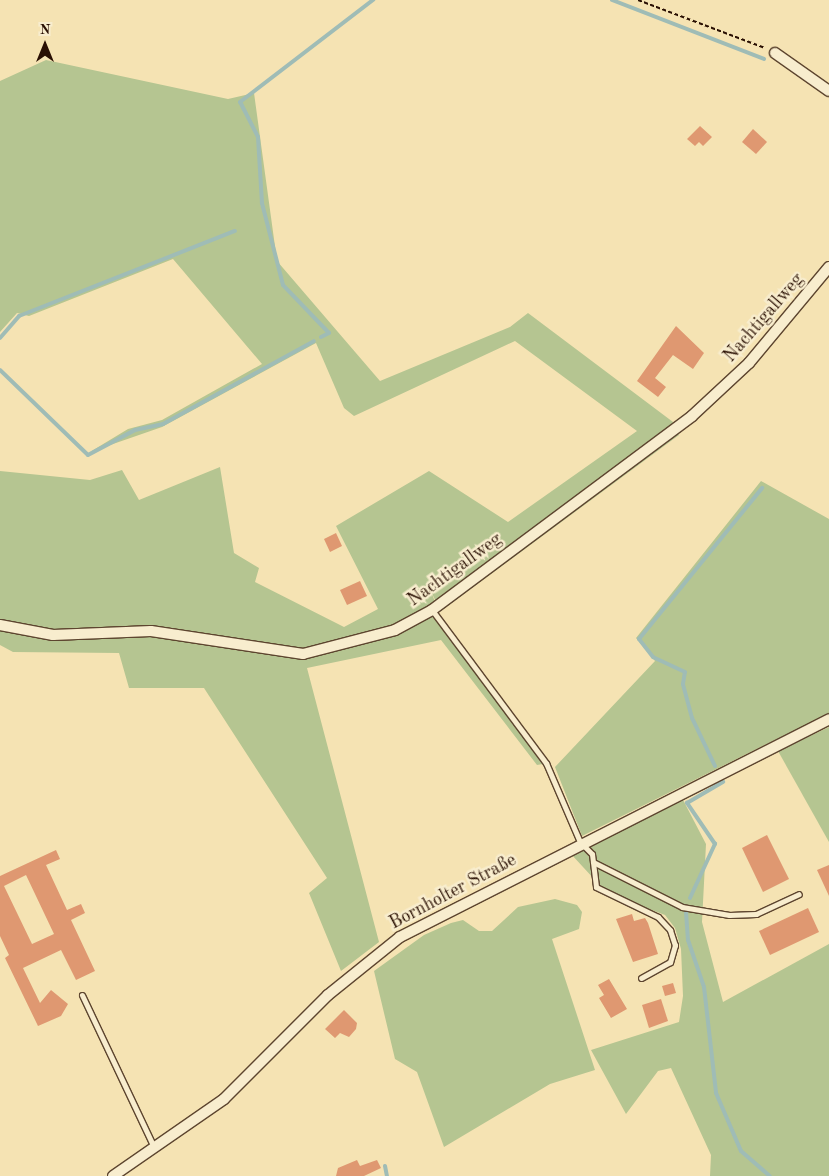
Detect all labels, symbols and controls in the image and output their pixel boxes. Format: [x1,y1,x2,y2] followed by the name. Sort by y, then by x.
[20,20,70,70] north arrow
[40,23,50,37] text: N
[719,269,809,367] street label: Nachtigallweg
[404,529,506,611] street label: Nachtigallweg
[386,849,520,935] street label: Bornholter Straße

